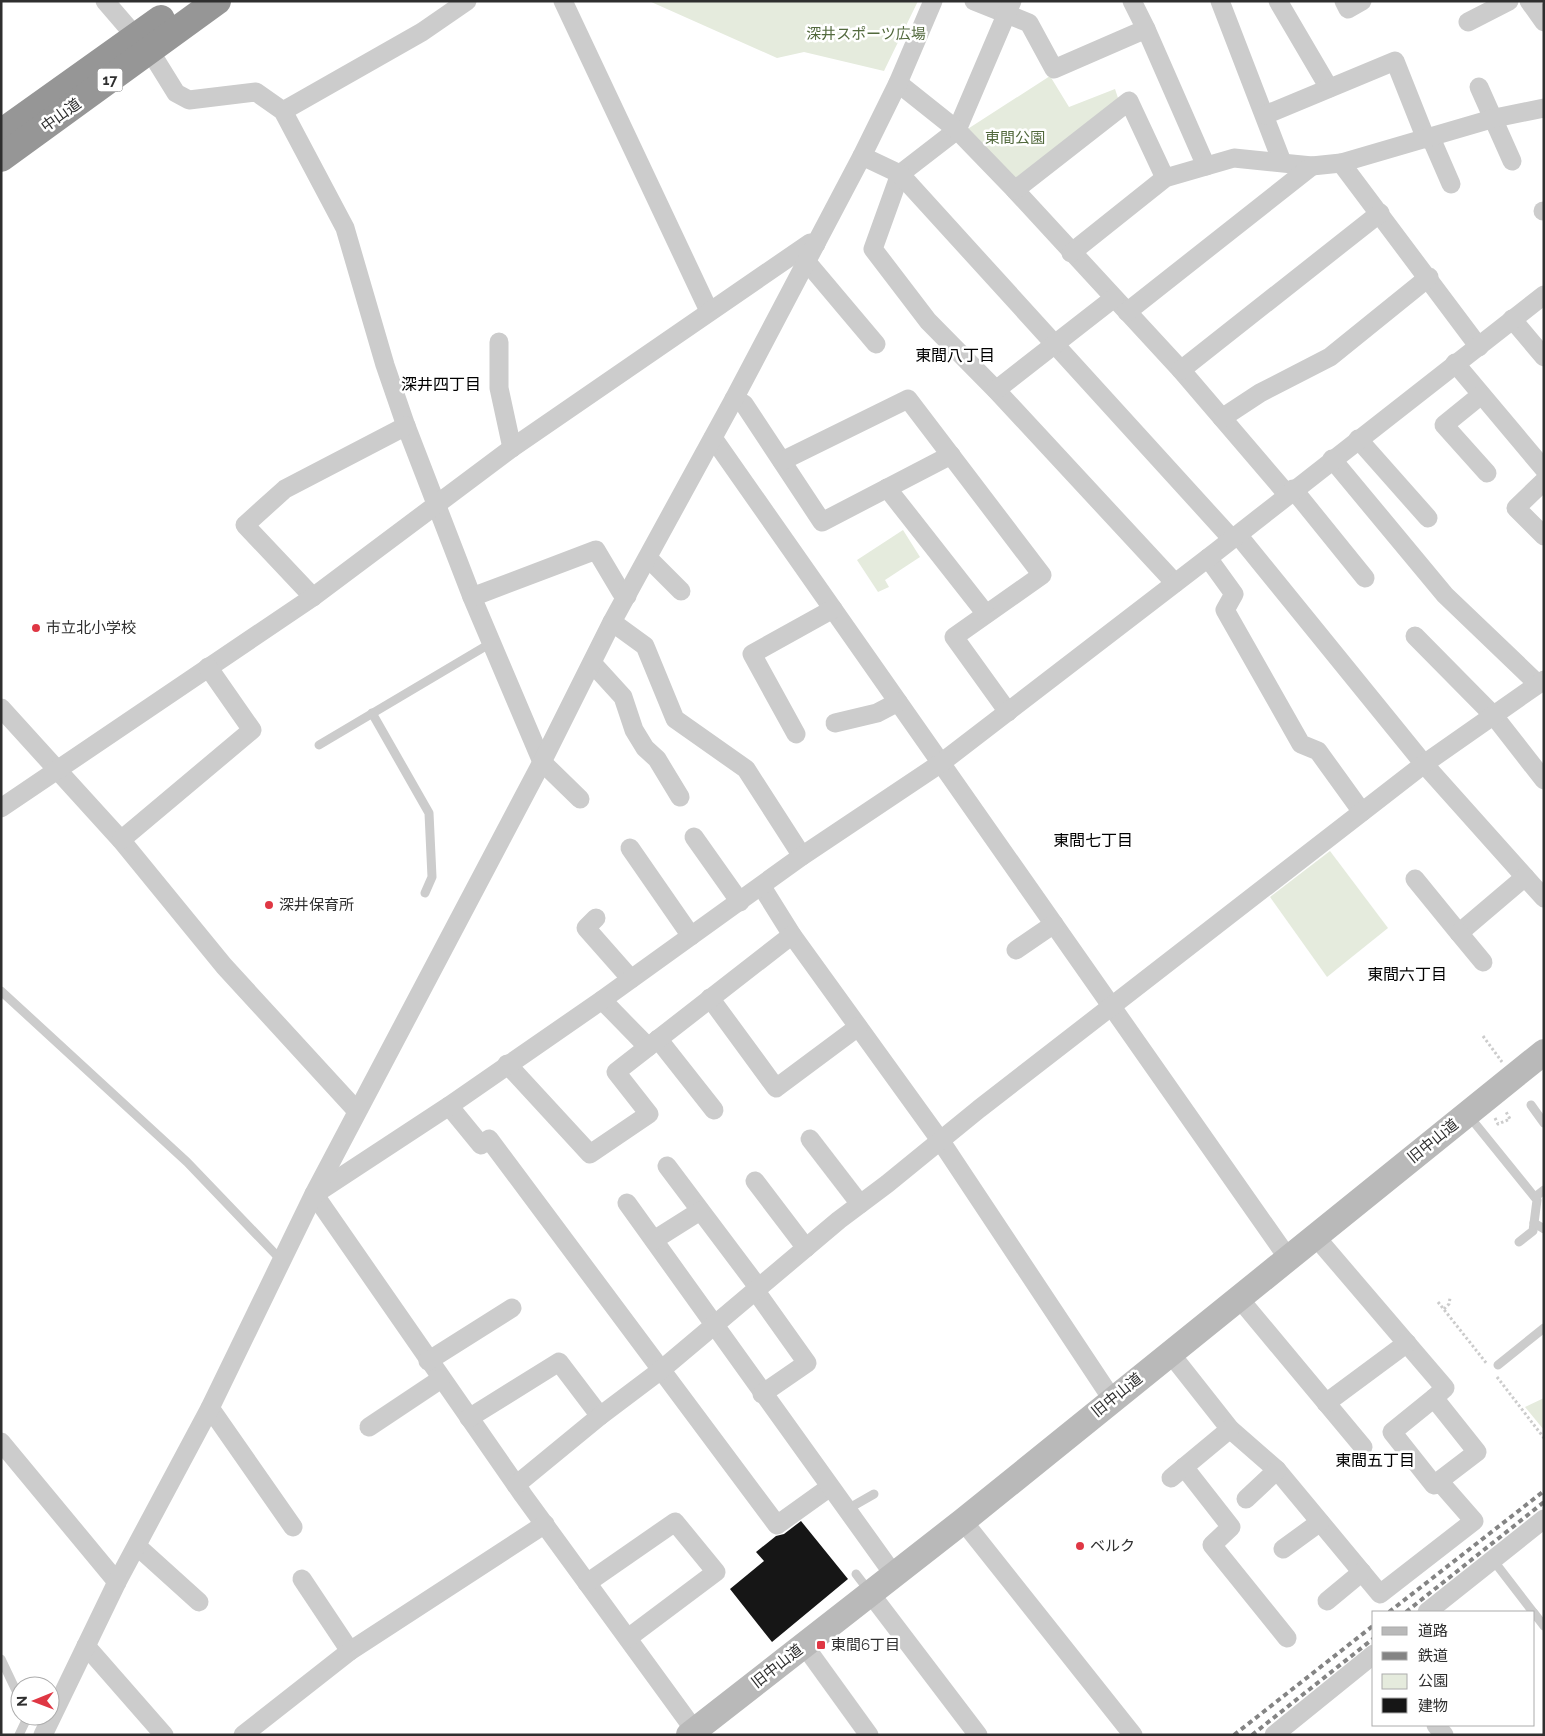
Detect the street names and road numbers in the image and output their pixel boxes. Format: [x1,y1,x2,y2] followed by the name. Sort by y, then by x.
[98,68,122,92] road number: 17
[38,94,84,136] street label: 中山道
[1404,1115,1462,1167] street label: 旧中山道
[1088,1369,1146,1421] street label: 旧中山道
[748,1640,806,1692] street label: 旧中山道

